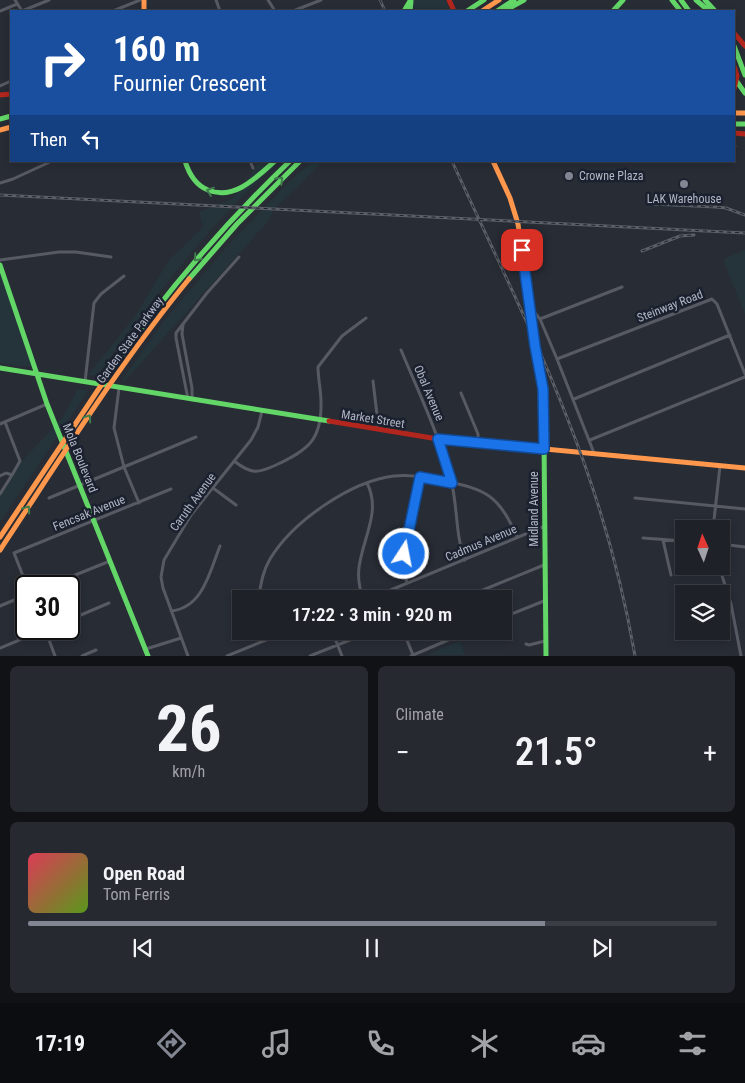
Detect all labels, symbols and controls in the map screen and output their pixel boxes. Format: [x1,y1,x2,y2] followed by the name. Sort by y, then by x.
[113,29,200,70] text: 160 m
[30,30,95,95] icon: right
[113,71,266,96] text: Fournier Crescent
[77,125,105,153] icon: left
[30,128,67,151] text: Then
[579,169,644,183] place label: Crowne Plaza
[563,170,575,182] marker: Crowne Plaza
[274,177,283,186] one-way arrow
[678,178,690,190] marker: LAK Warehouse
[206,186,215,196] one-way arrow
[647,192,722,206] place label: LAK Warehouse
[501,229,543,271] pin
[508,236,536,264] icon: arrive
[194,252,202,261] one-way arrow
[635,287,705,325] street label: Steinway Road
[94,294,166,386] street label: Garden State Parkway
[411,363,447,423] street label: Obal Avenue
[340,407,406,431] street label: Market Street
[82,414,91,424] one-way arrow
[60,421,100,495] street label: Mola Boulevard
[167,470,219,534] street label: Caruth Avenue
[527,471,541,547] street label: Midland Avenue
[51,492,127,534] street label: Fencsak Avenue
[21,506,30,515] one-way arrow
[675,520,730,575] north arrow
[675,520,730,640] map controls
[443,522,519,564] street label: Cadmus Avenue
[377,527,429,579] position arrow
[15,575,80,640] speed limit sign: 30
[675,585,730,640] button: layers
[292,603,452,626] text: 17:22 · 3 min · 920 m
[156,691,222,767] text: 26
[396,705,444,724] text: Climate
[515,730,598,774] text: 21.5°
[396,736,410,769] text: −
[703,736,717,769] text: +
[172,762,205,781] text: km/h
[103,862,185,885] text: Open Road
[103,885,170,904] text: Tom Ferris
[129,934,157,962] icon: previous
[358,934,386,962] icon: pause
[588,934,616,962] icon: next
[154,1026,189,1061] icon: directions
[259,1026,294,1061] icon: music
[363,1026,398,1061] icon: phone
[467,1026,502,1061] icon: climate
[571,1026,606,1061] icon: car
[675,1026,710,1061] icon: filters
[35,1031,85,1056] text: 17:19

